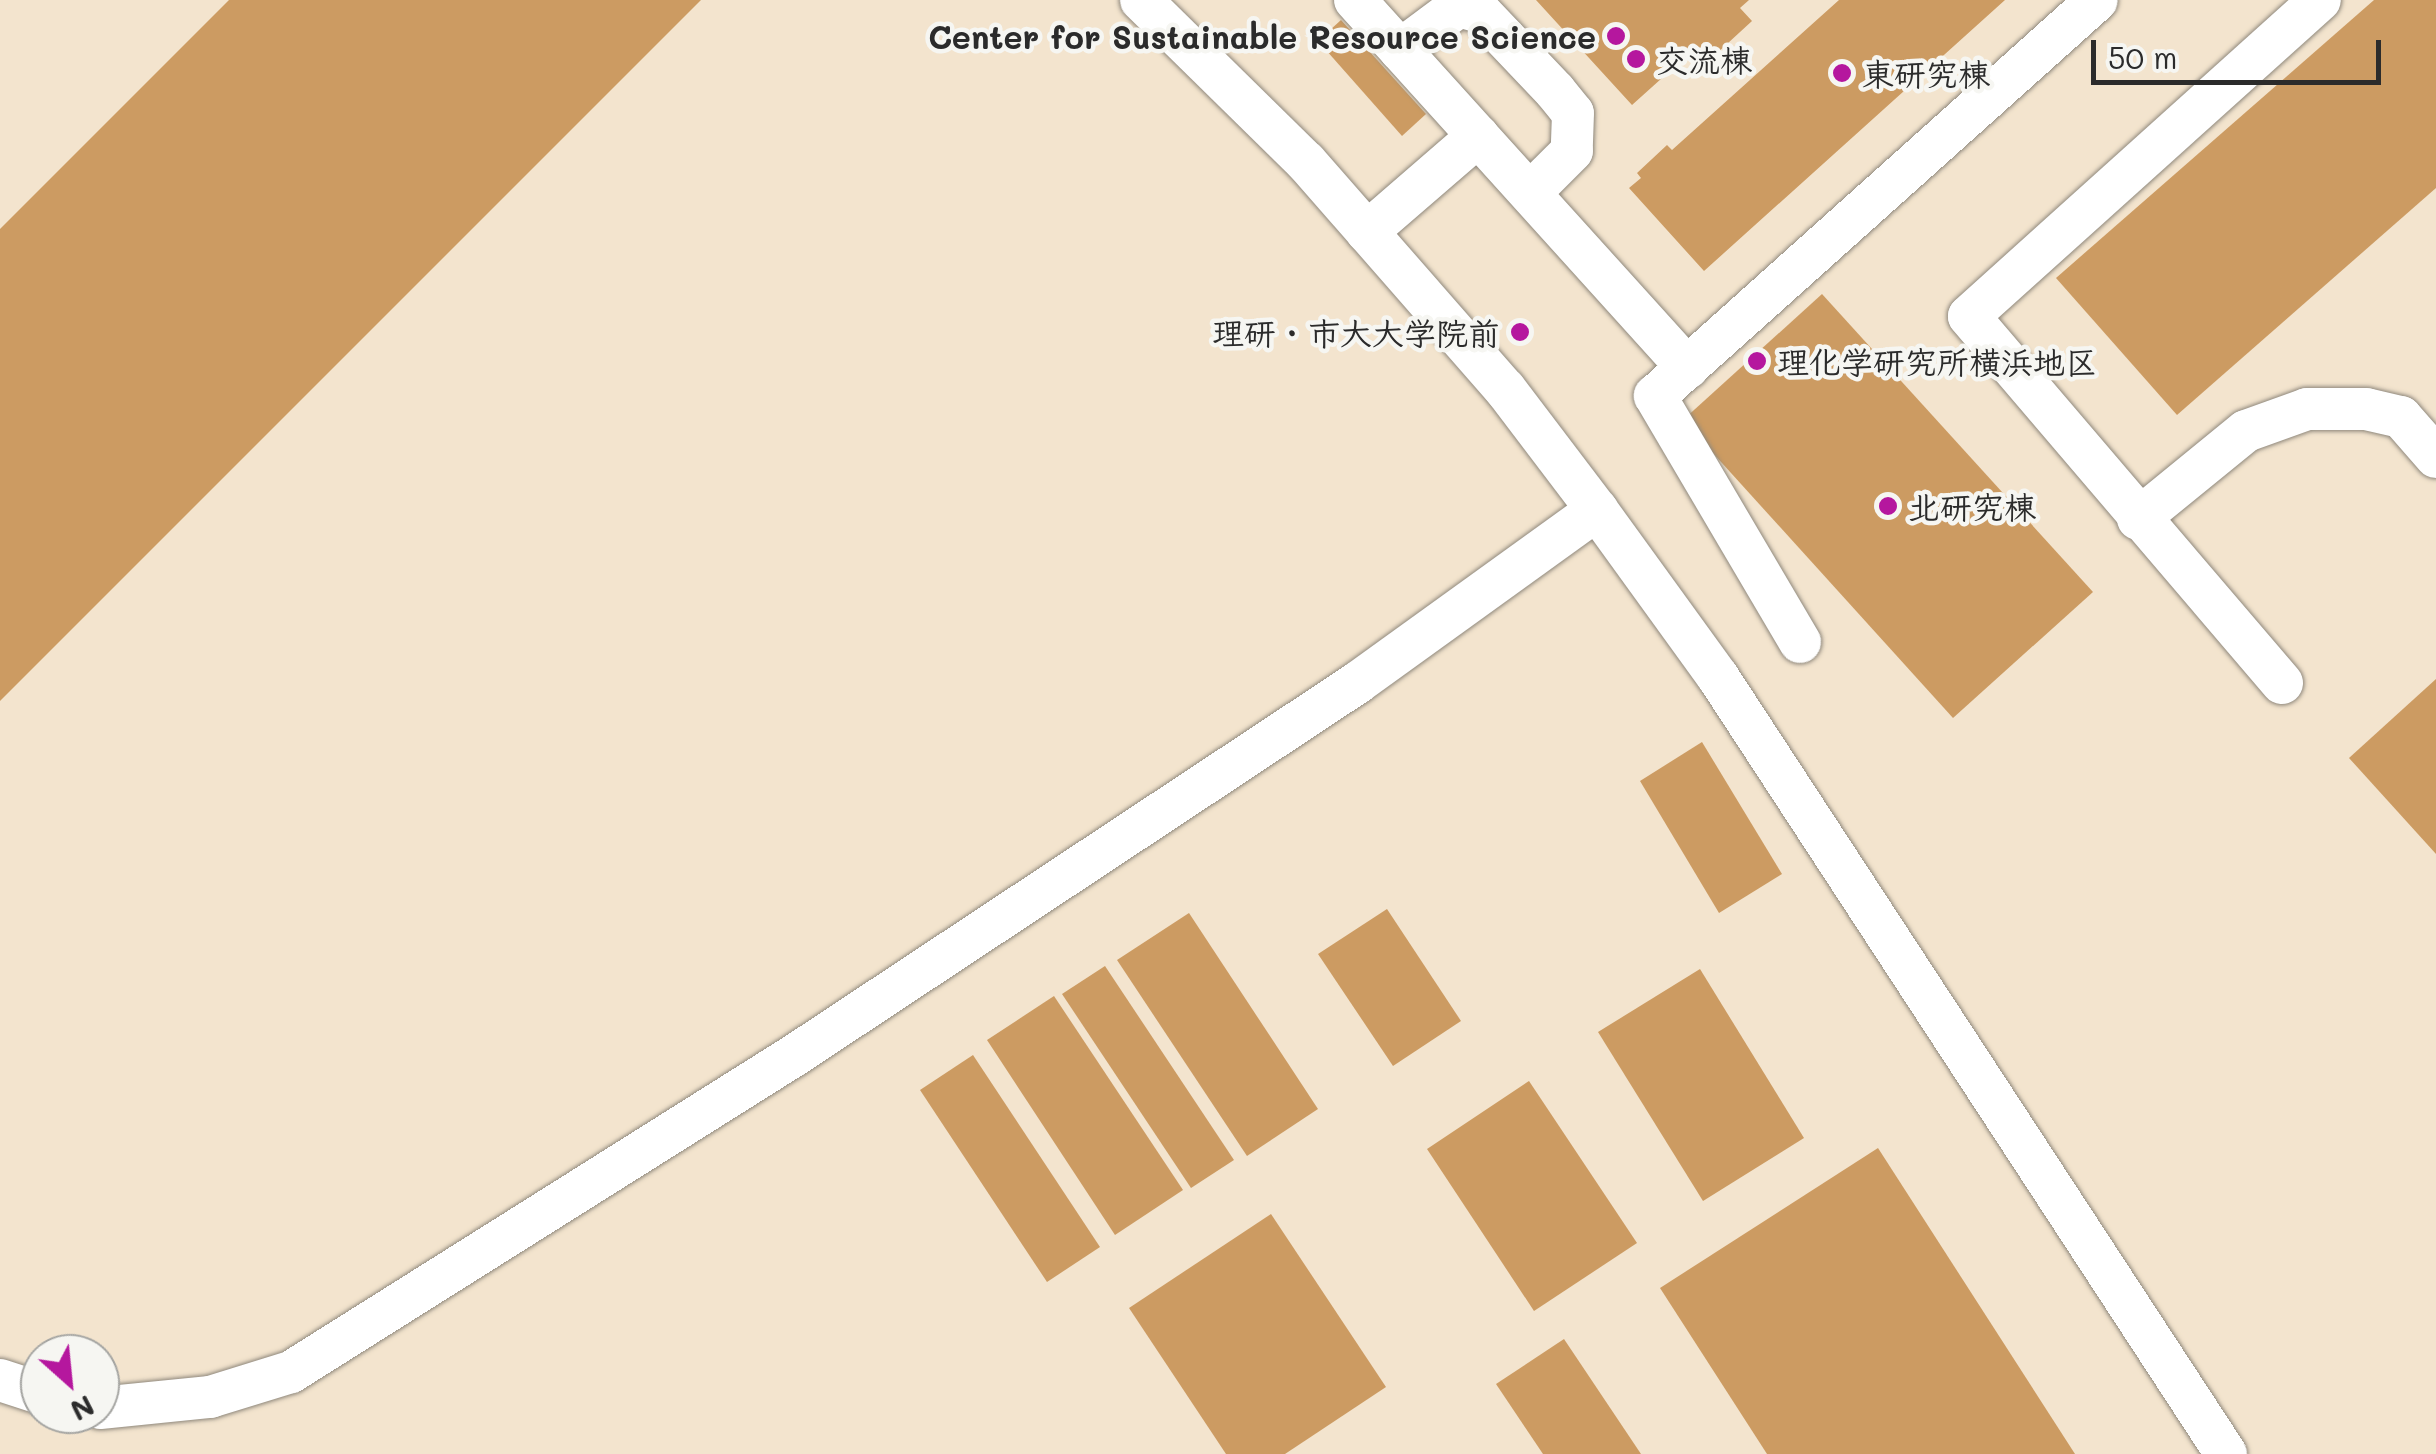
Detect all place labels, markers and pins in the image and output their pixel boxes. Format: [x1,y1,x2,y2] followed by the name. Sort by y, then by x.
[928,17,1596,55] place label: Center for Sustainable Resource Science
[1605,25,1627,47] marker: Center for Sustainable Resource Science
[1656,40,1752,78] place label: 交流棟
[1625,48,1647,70] marker: 交流棟
[1862,54,1990,92] place label: 東研究棟
[1831,62,1853,84] marker: 東研究棟
[1212,313,1500,351] place label: 理研・市大大学院前
[1509,321,1531,343] marker: 理研・市大大学院前
[1777,342,2097,380] place label: 理化学研究所横浜地区
[1746,350,1768,372] marker: 理化学研究所横浜地区
[1908,487,2036,525] place label: 北研究棟
[1877,495,1899,517] marker: 北研究棟

